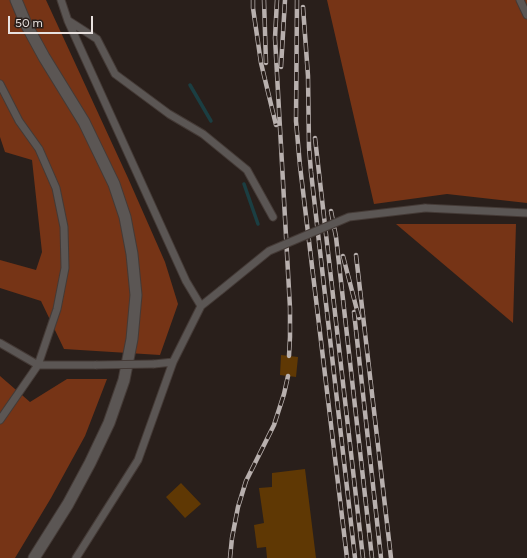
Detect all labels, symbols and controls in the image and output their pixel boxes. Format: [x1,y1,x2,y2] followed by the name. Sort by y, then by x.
[10,8,95,34] scale bar
[15,16,43,30] text: 50 m

